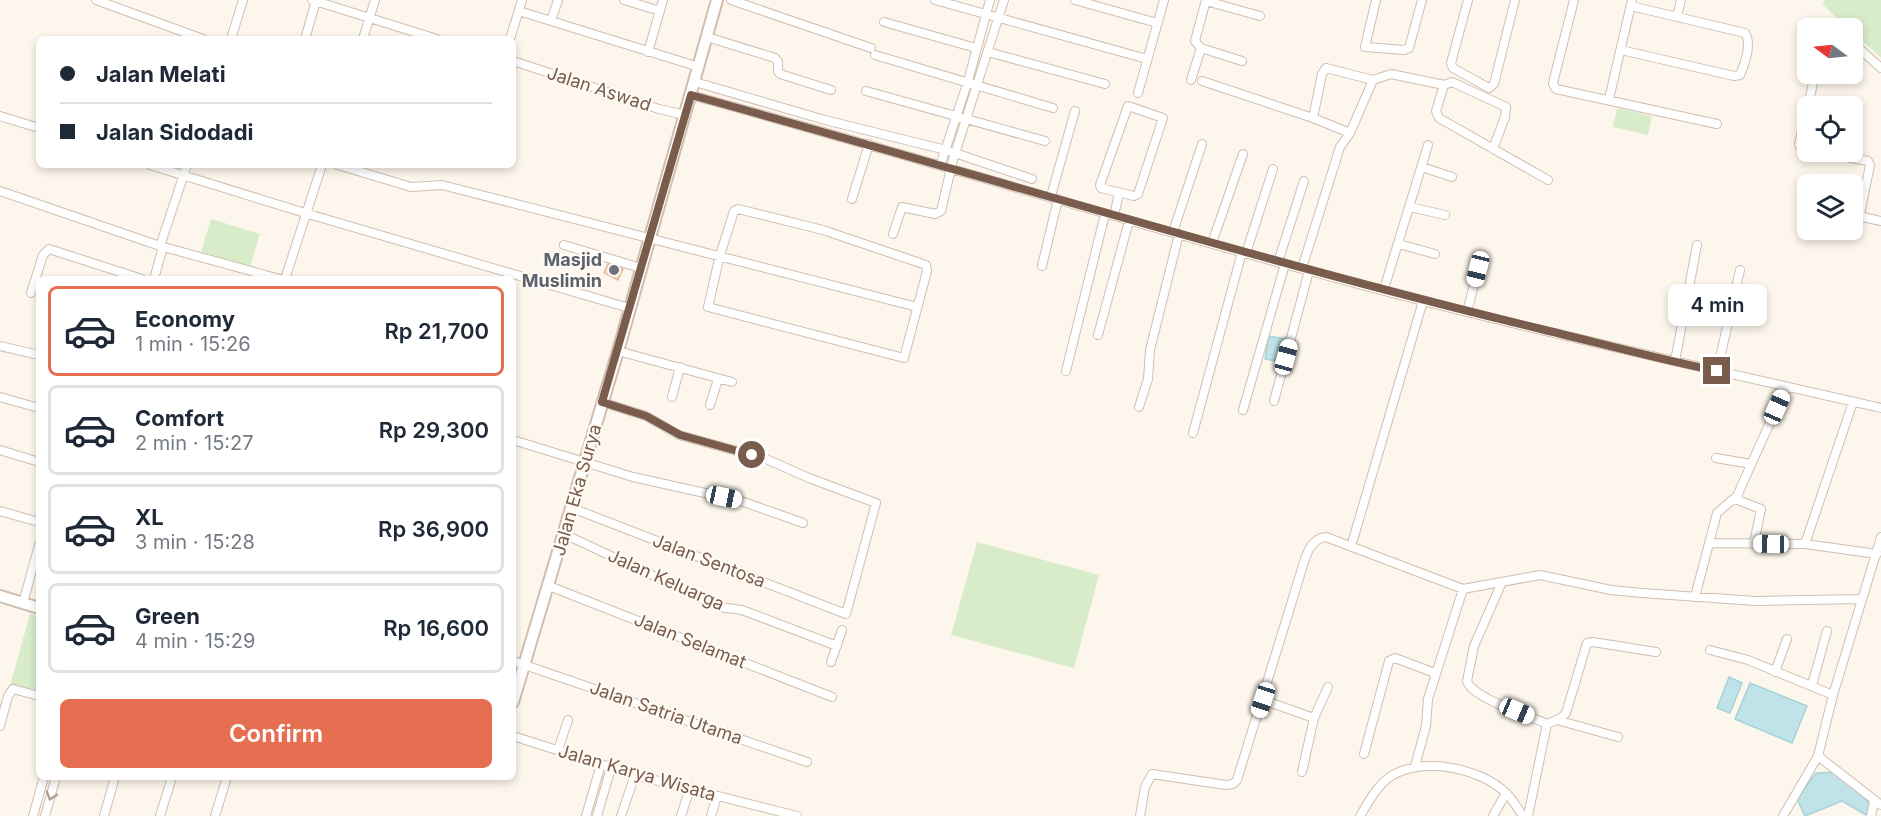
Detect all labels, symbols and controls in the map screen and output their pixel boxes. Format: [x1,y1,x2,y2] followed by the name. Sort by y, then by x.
[1797,18,1863,84] north arrow
[1797,18,1863,240] map controls
[96,61,226,87] text: Jalan Melati
[544,62,654,115] street label: Jalan Aswad
[1797,96,1863,162] button: locate
[96,119,253,145] text: Jalan Sidodadi
[1797,174,1863,240] button: layers
[522,249,602,291] place label: Masjid Muslimin
[1465,249,1491,289] car
[607,263,621,277] marker: Masjid Muslimin
[1668,284,1766,326] callout: 4 min
[1691,293,1744,317] text: 4 min
[63,304,117,358] icon: car
[135,306,235,332] text: Economy
[384,318,489,344] text: Rp 21,700
[135,332,251,356] text: 1 min · 15:26
[1273,337,1299,377] car
[1703,357,1730,384] route end
[1761,387,1793,427] car
[63,403,117,457] icon: car
[135,405,224,431] text: Comfort
[379,417,489,443] text: Rp 29,300
[548,422,605,558] street label: Jalan Eka Surya
[135,431,254,455] text: 2 min · 15:27
[738,441,765,468] route start
[705,484,743,510] car
[63,502,117,556] icon: car
[135,504,164,530] text: XL
[378,516,489,542] text: Rp 36,900
[650,529,769,592] street label: Jalan Sentosa
[135,530,255,554] text: 3 min · 15:28
[1753,535,1789,553] car
[605,544,728,615] street label: Jalan Keluarga
[63,601,117,655] icon: car
[135,603,200,629] text: Green
[631,609,749,673] street label: Jalan Selamat
[383,615,489,641] text: Rp 16,600
[135,629,255,653] text: 4 min · 15:29
[587,677,745,749] street label: Jalan Satria Utama
[1249,680,1277,720] car
[1497,696,1537,726] car
[60,699,492,768] button: Confirm
[556,740,718,805] street label: Jalan Karya Wisata
[46,791,58,801] one-way arrow

